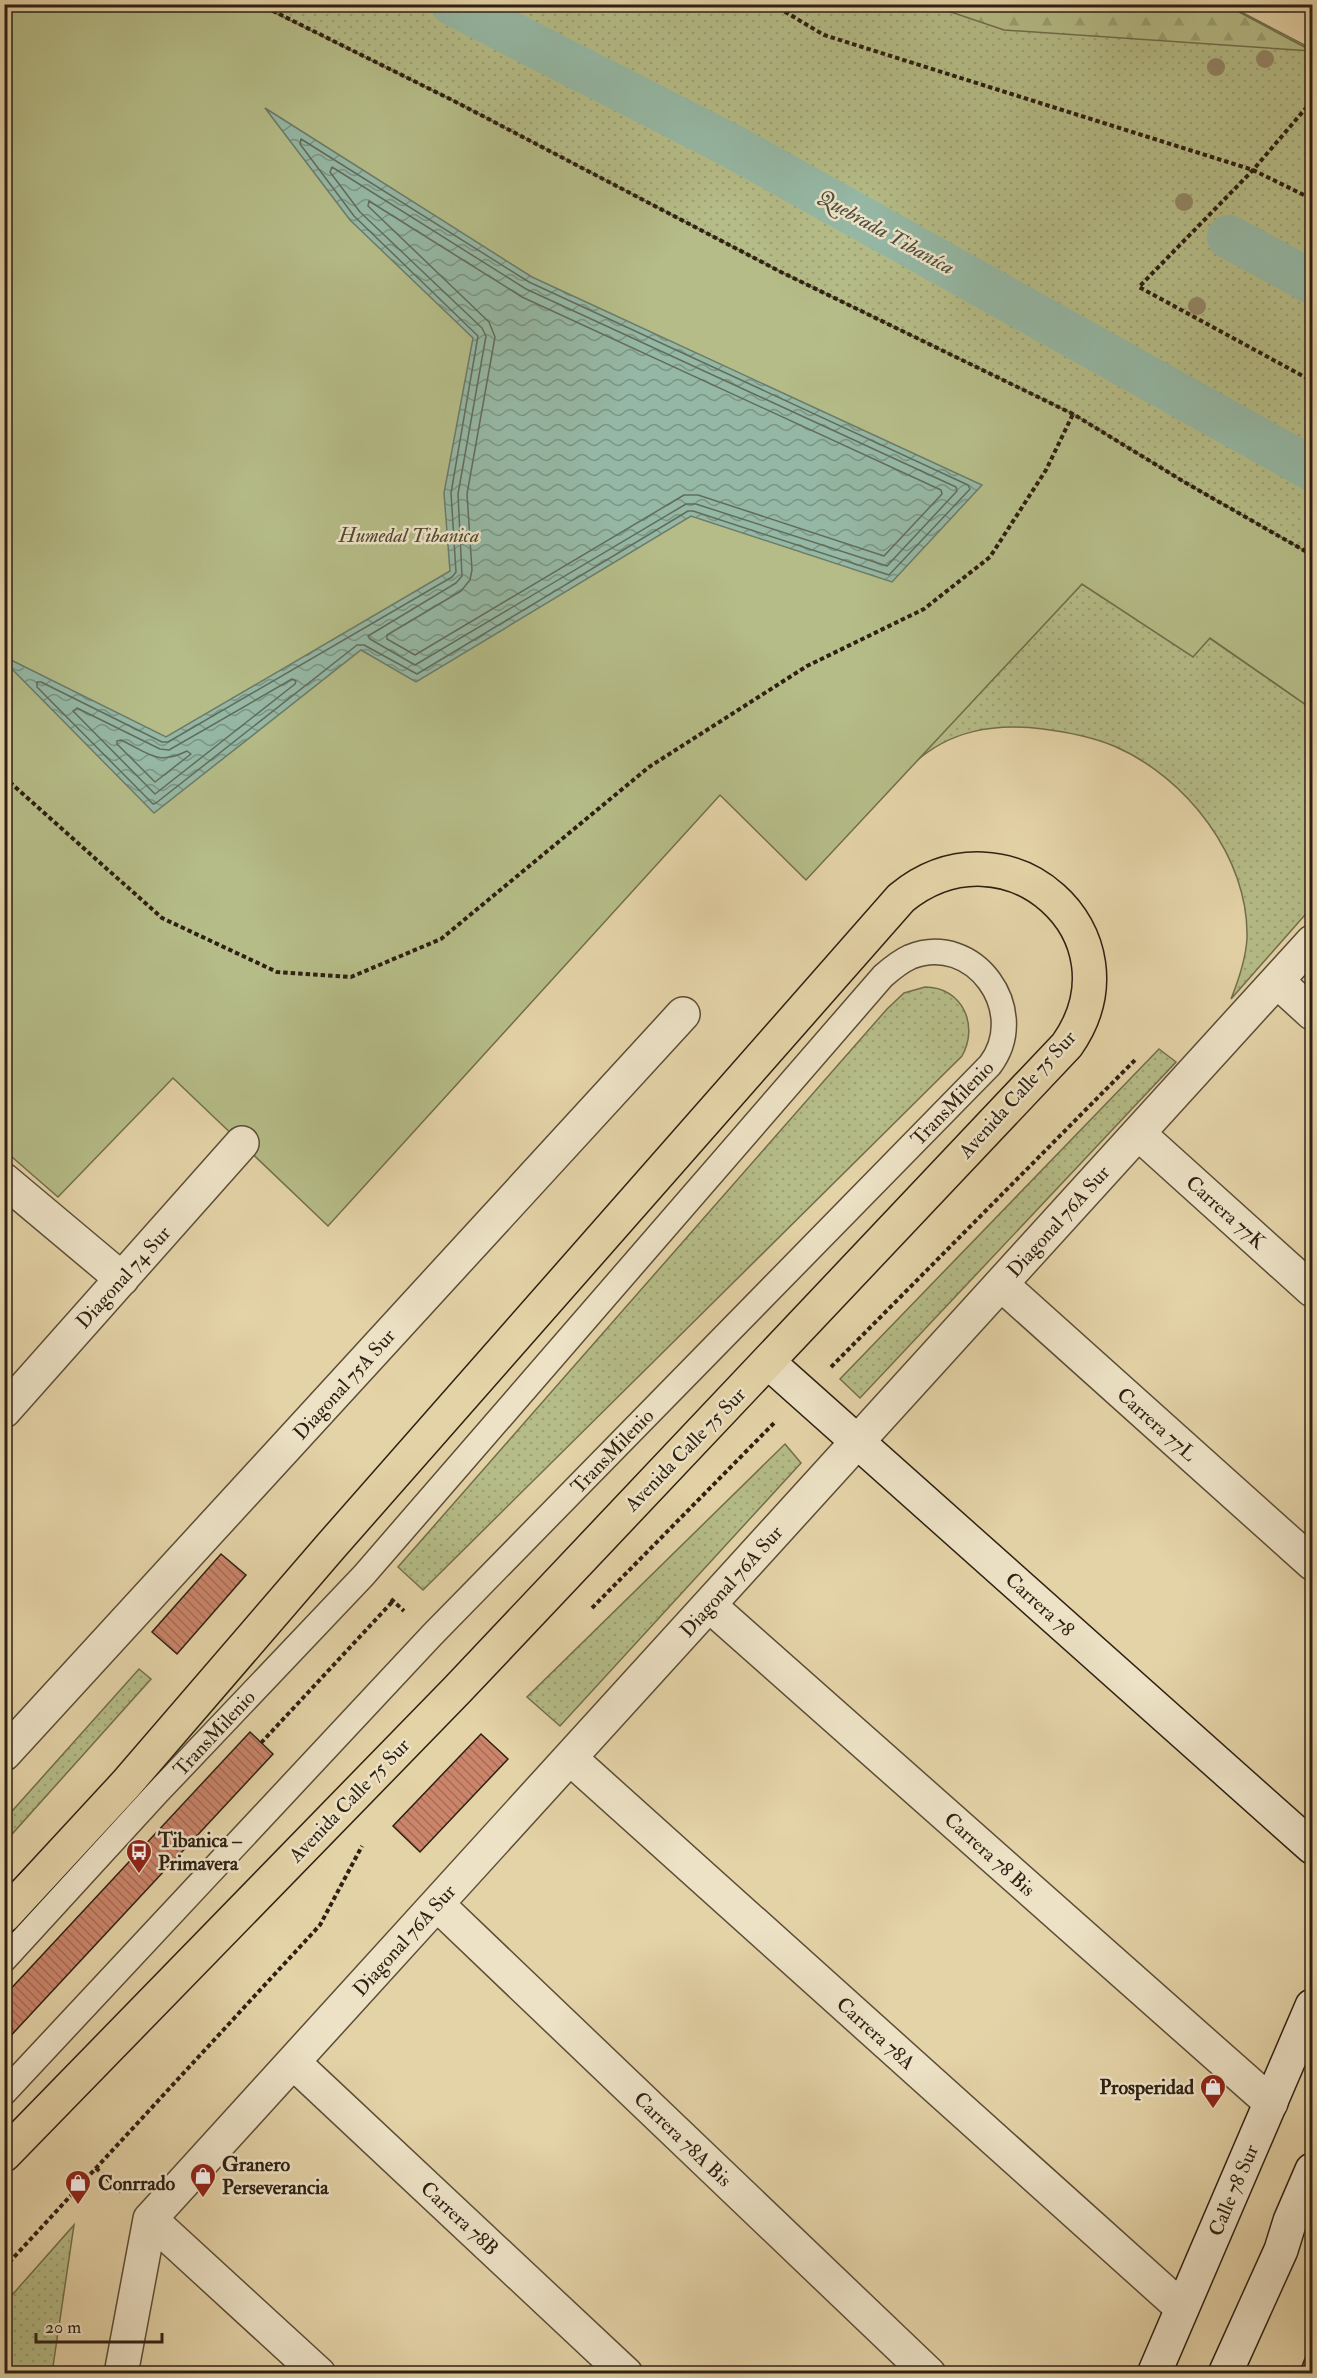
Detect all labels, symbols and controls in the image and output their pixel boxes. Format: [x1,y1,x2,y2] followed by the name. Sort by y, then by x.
[813,184,959,281] water label: Quebrada Tibaníca
[338,523,479,548] park label: Humedal Tibanica
[953,1025,1082,1164] street label: Avenida Calle 75 Sur
[906,1056,999,1151] street label: TransMilenio
[1002,1160,1116,1283] street label: Diagonal 76A Sur
[1181,1170,1271,1255] street label: Carrera 77K
[71,1220,176,1334] street label: Diagonal 74 Sur
[288,1323,401,1445] street label: Diagonal 75A Sur
[619,1382,751,1518] street label: Avenida Calle 75 Sur
[1112,1382,1202,1467] street label: Carrera 77L
[566,1404,659,1499] street label: TransMilenio
[675,1520,789,1643] street label: Diagonal 76A Sur
[1000,1567,1079,1642] street label: Carrera 78
[168,1685,261,1782] street label: TransMilenio
[283,1733,415,1869] street label: Avenida Calle 75 Sur
[939,1807,1040,1902] street label: Carrera 78 Bis
[157,1828,243,1876] place label: Tibanica – Primavera
[124,1837,154,1875] bus stop icon: Tibanica – Primavera
[348,1879,462,2002] street label: Diagonal 76A Sur
[831,1992,920,2075] street label: Carrera 78A
[1198,2072,1228,2110] shop icon: Prosperidad
[1100,2075,1194,2101] place label: Prosperidad
[628,2086,737,2192] street label: Carrera 78A Bis
[1203,2140,1264,2240] street label: Calle 78 Sur
[222,2152,329,2200] place label: Granero Perseverancia
[188,2161,218,2199] shop icon: Granero Perseverancia
[63,2168,93,2206] shop icon: Conrrado
[98,2171,176,2196] place label: Conrrado
[415,2176,504,2261] street label: Carrera 78B
[36,2306,162,2344] scale bar
[45,2316,81,2339] text: 20 m

